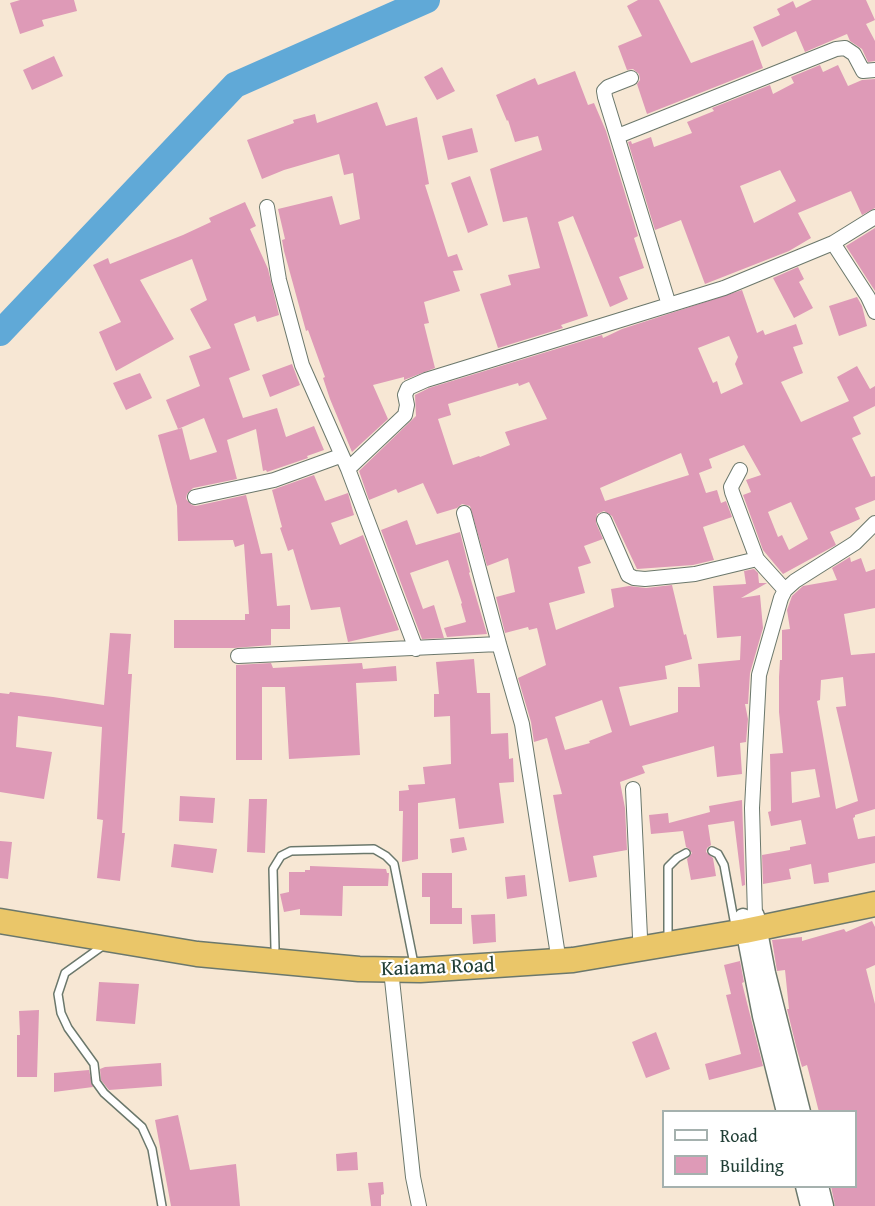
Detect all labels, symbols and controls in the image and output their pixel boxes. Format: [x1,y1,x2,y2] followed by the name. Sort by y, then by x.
[381,953,495,983] street label: Kaiama Road
[662,1110,857,1188] legend
[720,1122,758,1149] text: Road
[720,1152,784,1179] text: Building

